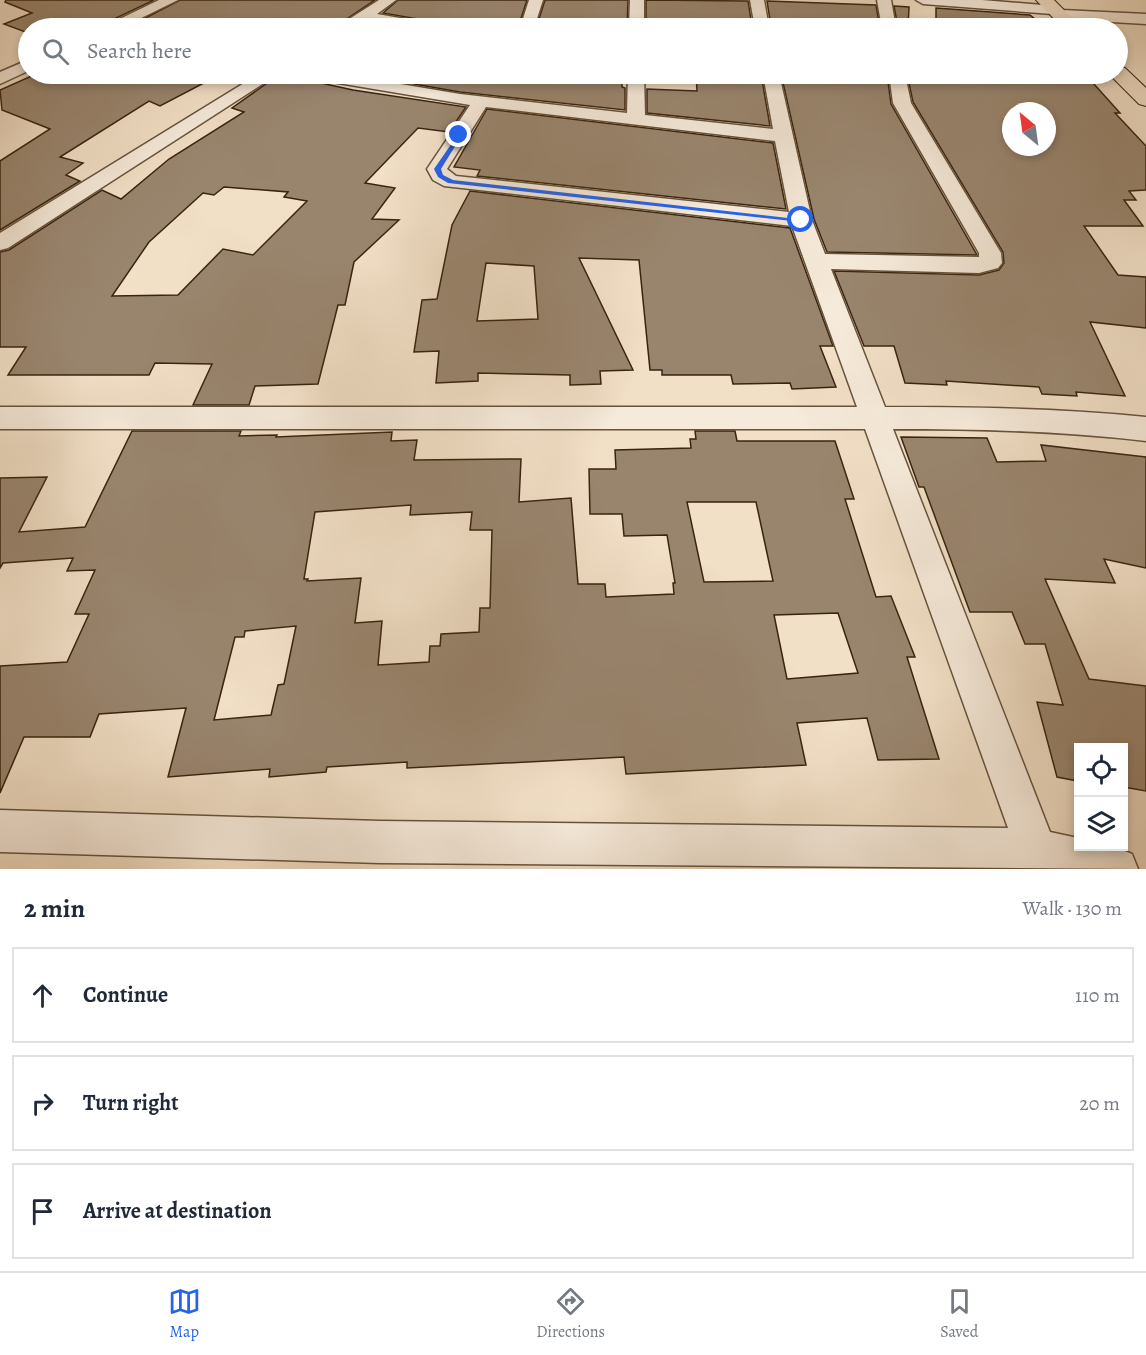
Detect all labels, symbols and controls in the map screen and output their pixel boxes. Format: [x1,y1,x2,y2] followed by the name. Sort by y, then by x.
[18,18,1128,84] search box
[39,35,72,68] icon: search
[87,36,192,66] text: Search here
[1002,102,1056,156] north arrow
[445,121,471,147] route end
[787,206,813,232] route start
[1074,743,1128,851] map controls
[1074,743,1128,797] button: locate
[1074,797,1128,851] button: layers
[24,891,85,926] text: 2 min
[1023,895,1122,922] text: Walk · 130 m
[26,979,59,1012] icon: ahead
[83,980,168,1010] text: Continue
[1075,982,1120,1009] text: 110 m
[26,1087,59,1120] icon: right
[83,1088,179,1118] text: Turn right
[1079,1090,1120,1117] text: 20 m
[26,1195,59,1228] icon: arrive
[83,1196,272,1226] text: Arrive at destination
[168,1285,201,1343] tab: Map
[536,1285,605,1343] tab: Directions
[940,1285,978,1343] tab: Saved

